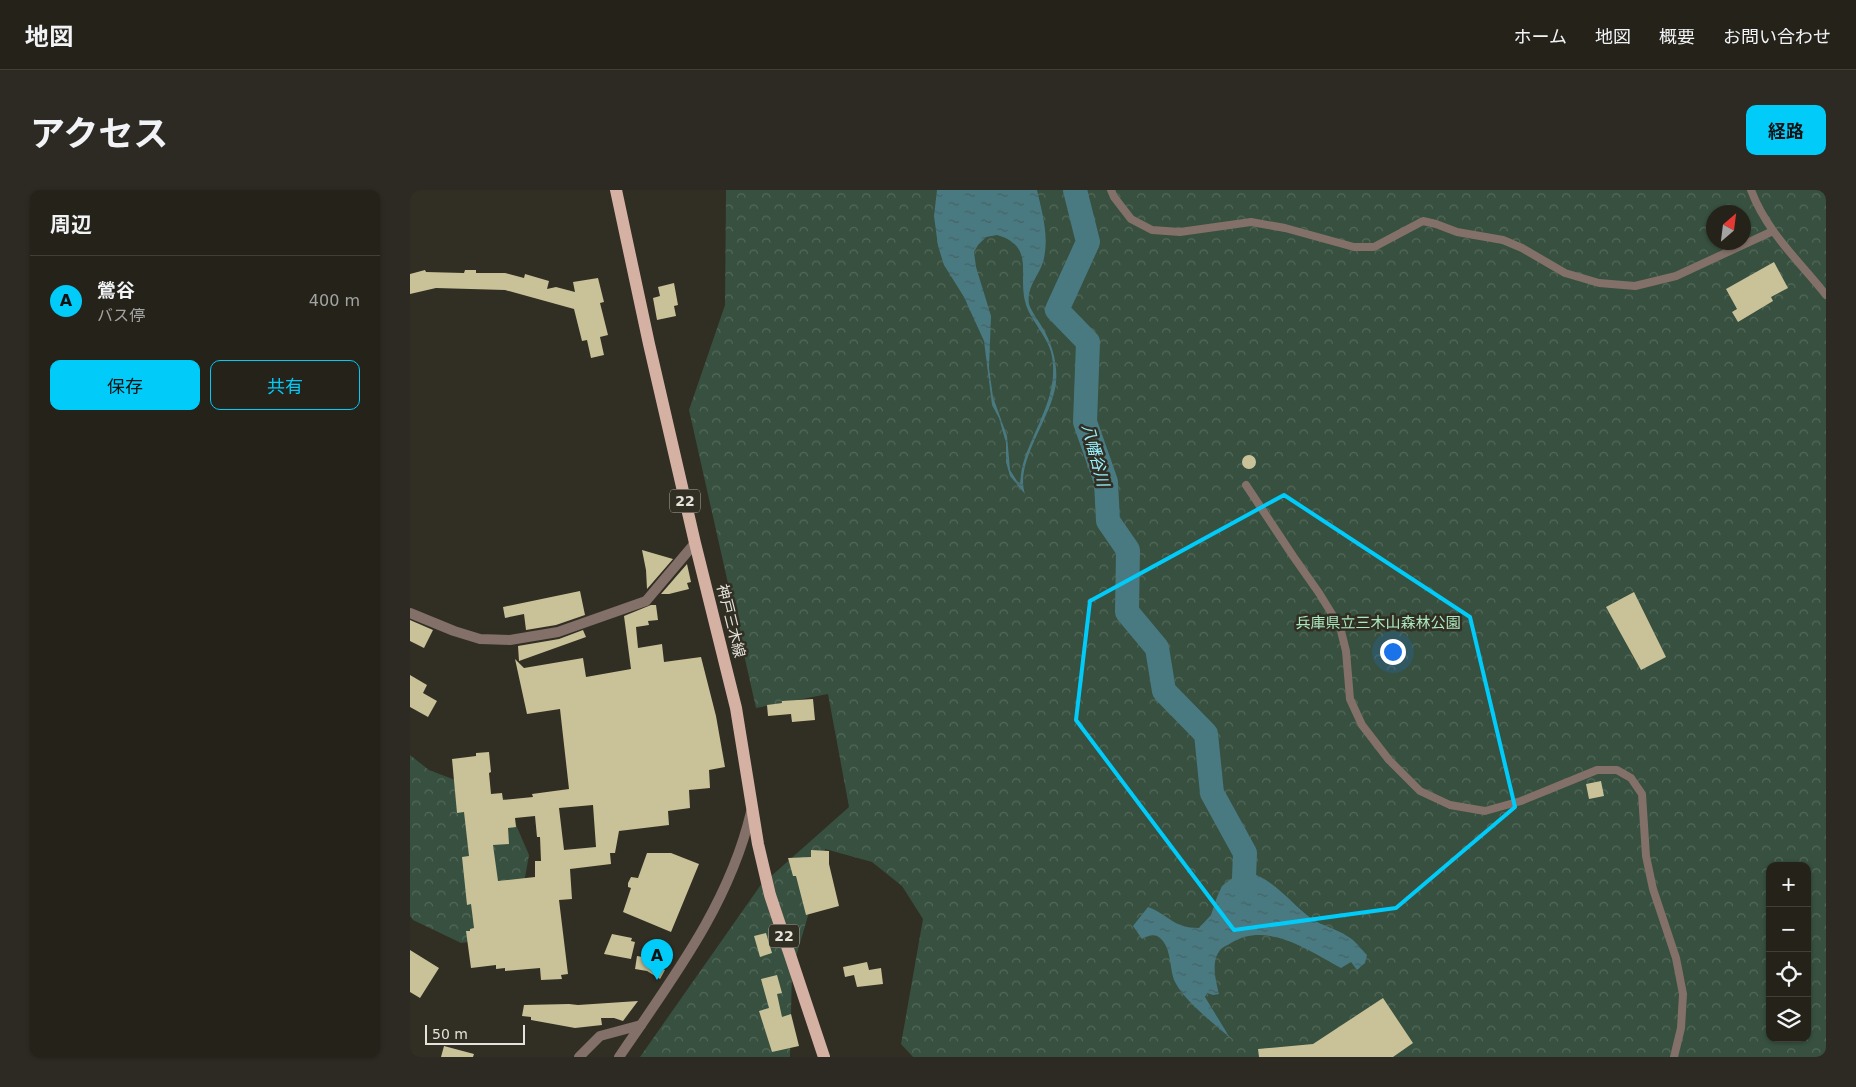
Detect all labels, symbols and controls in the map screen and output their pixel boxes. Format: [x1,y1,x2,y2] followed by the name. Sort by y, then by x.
[25,23,73,51] text: 地図
[1514,26,1567,47] text: ホーム
[1595,26,1631,47] text: 地図
[1659,26,1695,47] text: 概要
[1723,26,1831,47] text: お問い合わせ
[1746,105,1826,155] button: 経路
[30,114,168,154] text: アクセス
[1706,205,1751,250] north arrow
[50,213,92,237] text: 周辺
[97,279,135,301] text: 鶯谷
[60,291,72,310] text: A
[309,291,360,310] text: 400 m
[97,306,145,325] text: バス停
[50,360,200,410] button: 保存
[210,360,360,410] button: 共有
[1078,422,1113,490] water label: 八幡谷川
[670,490,700,512] road number: 22
[713,582,749,660] street label: 神戸三木線
[1295,614,1461,632] park label: 兵庫県立三木山森林公園
[1380,639,1406,665] your location
[1766,862,1811,1042] map controls
[1766,862,1811,907] button: +
[1766,907,1811,952] button: −
[769,924,799,948] road number: 22
[641,939,673,980] pin: A
[1766,952,1811,997] button: locate
[1766,997,1811,1042] button: layers
[425,1022,525,1045] scale bar
[432,1026,468,1042] text: 50 m

